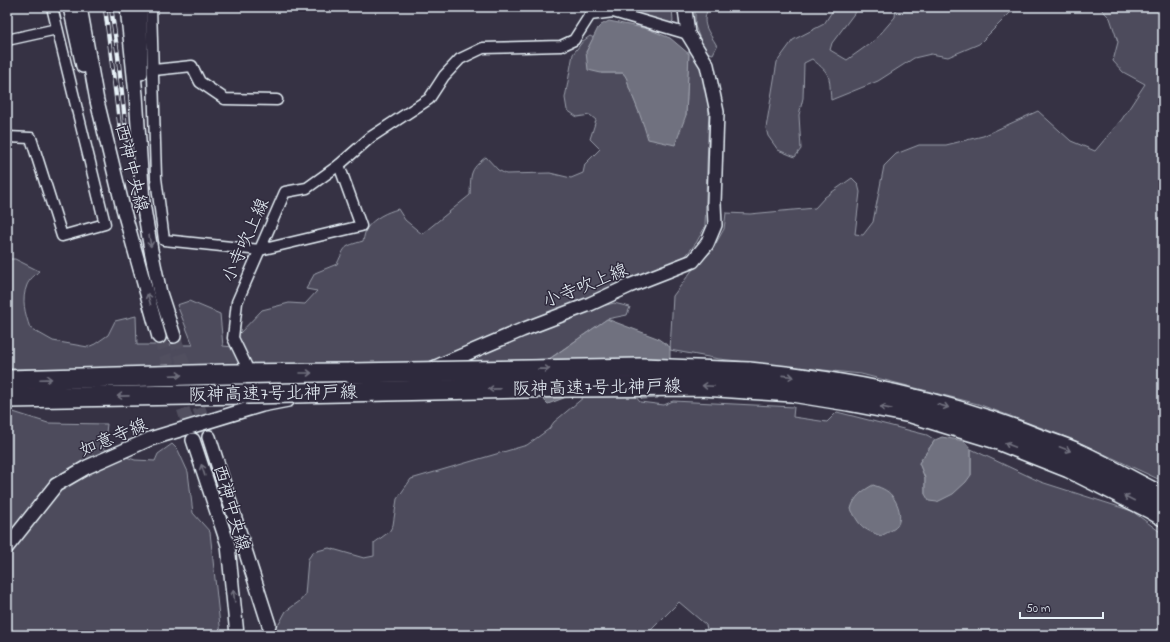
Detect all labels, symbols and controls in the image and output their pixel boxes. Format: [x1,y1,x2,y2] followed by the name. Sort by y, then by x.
[107,122,154,215] street label: 西神中央線
[217,194,277,287] street label: 小寺吹上線
[146,234,154,247] one-way arrow
[539,258,632,316] street label: 小寺吹上線
[145,293,152,306] one-way arrow
[537,365,550,373] one-way arrow
[299,369,312,377] one-way arrow
[169,372,182,379] one-way arrow
[781,372,794,379] one-way arrow
[39,375,52,383] one-way arrow
[512,375,682,403] street label: 阪神高速7号北神戸線
[188,381,358,409] street label: 阪神高速7号北神戸線
[702,383,715,390] one-way arrow
[488,385,501,392] one-way arrow
[117,392,130,400] one-way arrow
[936,403,949,410] one-way arrow
[879,404,892,412] one-way arrow
[76,413,152,465] street label: 如意寺線
[1005,441,1017,449] one-way arrow
[1059,445,1071,453] one-way arrow
[205,462,255,555] street label: 西神中央線
[199,464,206,477] one-way arrow
[1123,493,1135,501] one-way arrow
[230,590,238,603] one-way arrow
[1020,594,1103,620] scale bar
[1026,600,1050,618] text: 50 m

